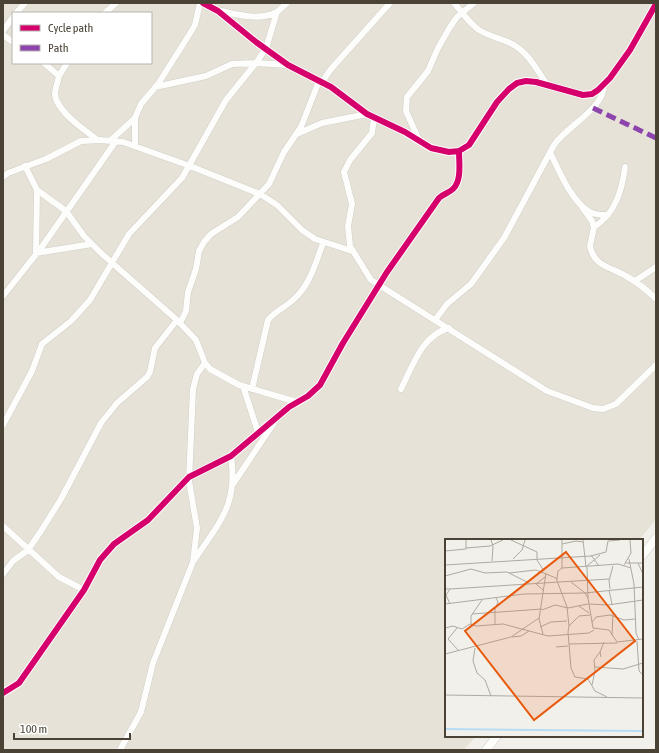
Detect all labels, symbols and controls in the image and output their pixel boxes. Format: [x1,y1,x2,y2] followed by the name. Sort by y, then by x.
[12,12,152,64] legend
[48,21,93,35] text: Cycle path
[48,41,69,55] text: Path
[445,539,643,737] inset map
[14,715,130,741] scale bar
[20,722,47,736] text: 100 m

